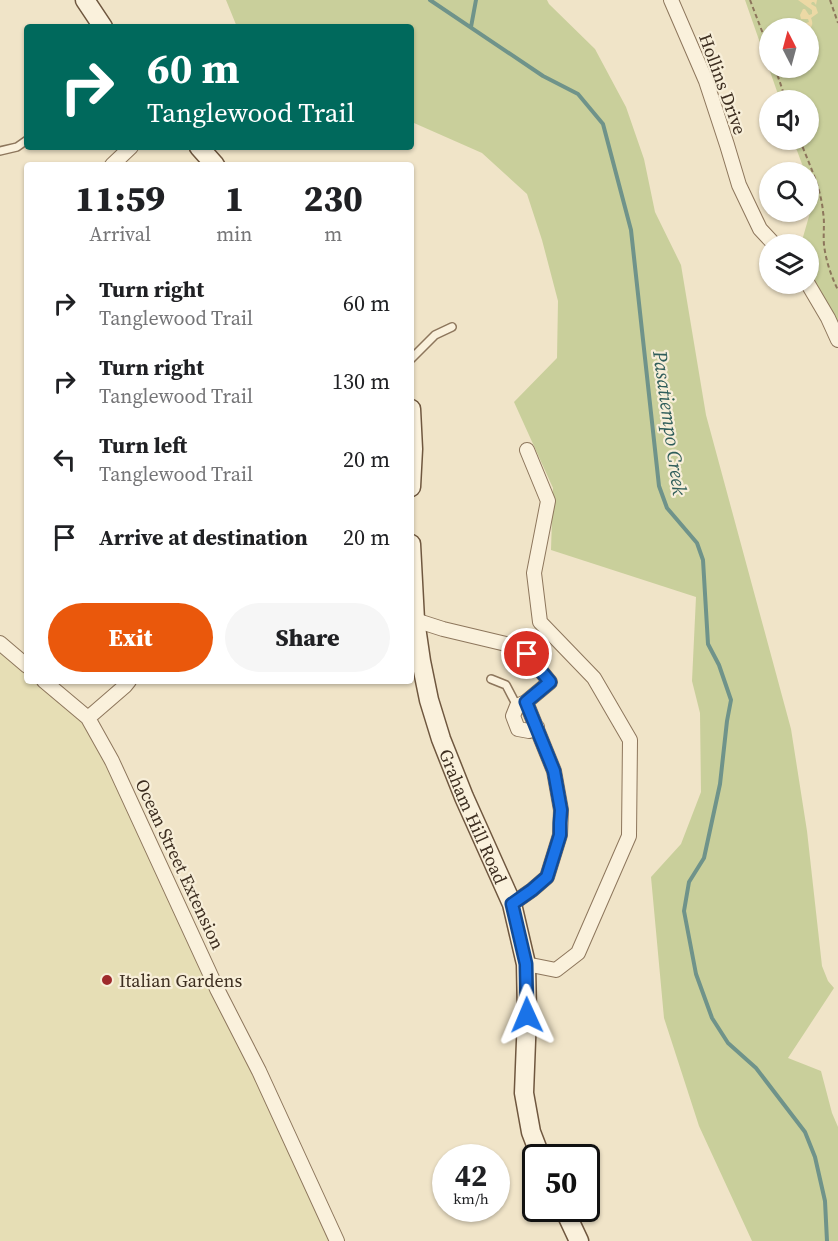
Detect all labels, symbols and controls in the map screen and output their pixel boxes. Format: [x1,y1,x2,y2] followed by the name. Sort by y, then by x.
[759,18,819,78] north arrow
[759,18,819,294] map controls
[693,30,753,138] street label: Hollins Drive
[147,39,240,97] text: 60 m
[48,48,126,126] icon: right
[759,90,819,150] button: sound
[147,94,355,131] text: Tanglewood Trail
[759,162,819,222] button: search
[75,174,165,223] text: 11:59
[224,174,244,223] text: 1
[303,174,363,223] text: 230
[89,220,151,248] text: Arrival
[216,220,252,248] text: min
[324,220,342,248] text: m
[759,234,819,294] button: layers
[99,274,204,304] text: Turn right
[48,287,81,320] icon: right
[343,288,390,318] text: 60 m
[99,304,253,332] text: Tanglewood Trail
[646,348,694,498] water label: Pasatiempo Creek
[99,352,204,382] text: Turn right
[48,365,81,398] icon: right
[332,366,390,396] text: 130 m
[99,382,253,410] text: Tanglewood Trail
[99,430,187,460] text: Turn left
[48,443,81,476] icon: left
[343,444,390,474] text: 20 m
[99,460,253,488] text: Tanglewood Trail
[48,521,81,554] icon: arrive
[99,522,308,552] text: Arrive at destination
[343,522,390,552] text: 20 m
[48,603,213,672] button: Exit
[225,603,390,672] button: Share
[501,628,552,679] pin
[510,637,543,670] icon: arrive
[434,745,514,888] street label: Graham Hill Road
[129,775,231,953] street label: Ocean Street Extension
[119,968,242,993] place label: Italian Gardens
[100,973,114,987] marker: Italian Gardens
[495,983,559,1047] position arrow
[522,1144,600,1222] speed limit sign: 50
[455,1155,487,1196] text: 42
[453,1188,489,1209] text: km/h

